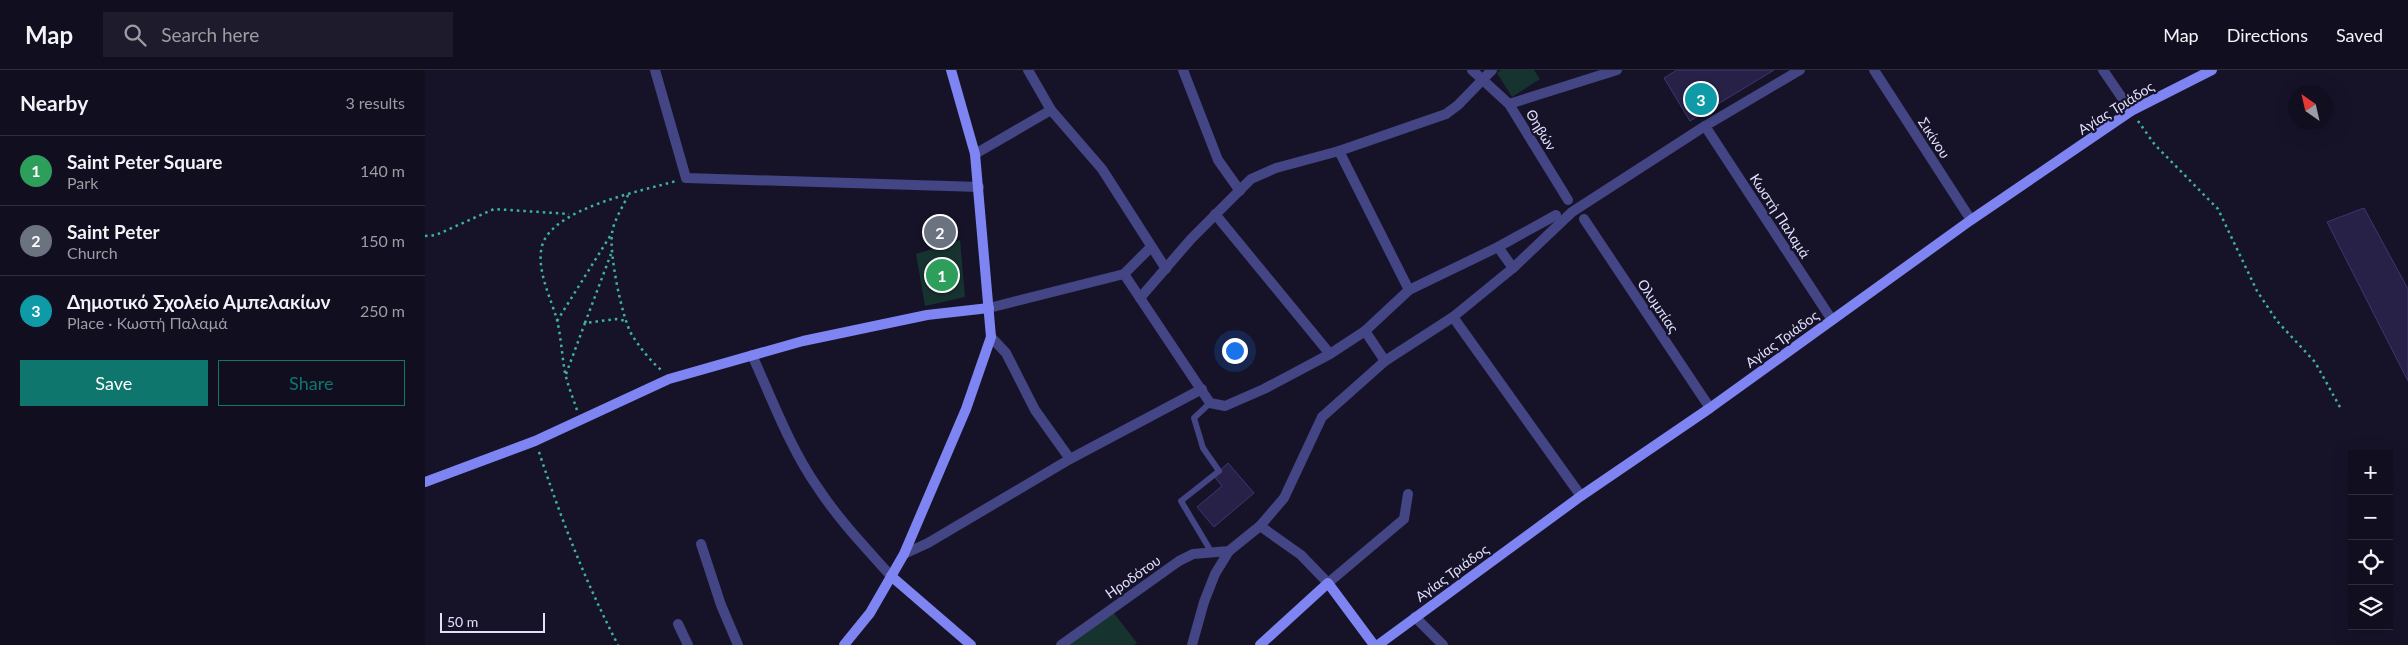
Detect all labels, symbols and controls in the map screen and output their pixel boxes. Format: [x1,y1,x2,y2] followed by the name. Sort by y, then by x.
[103,12,453,57] search box
[25,20,73,49] text: Map
[121,21,149,49] icon: search
[161,23,259,46] text: Search here
[2163,24,2199,46] text: Map
[2227,24,2308,46] text: Directions
[2336,24,2383,46] text: Saved
[2075,77,2157,138] street label: Αγίας Τριάδος
[1685,80,1717,118] pin: 3
[2288,85,2333,130] north arrow
[20,90,88,115] text: Nearby
[345,93,405,112] text: 3 results
[1523,106,1560,153] street label: Θηβών
[1915,114,1954,161] street label: Σικίνου
[67,150,222,173] text: Saint Peter Square
[31,161,41,180] text: 1
[360,161,405,180] text: 140 m
[1747,170,1814,262] street label: Κωστή Παλαμά
[67,173,98,192] text: Park
[924,213,956,251] pin: 2
[67,220,160,243] text: Saint Peter
[31,231,41,250] text: 2
[360,231,405,250] text: 150 m
[67,243,118,262] text: Church
[926,256,958,294] pin: 1
[1634,276,1683,336] street label: Ολυμπίας
[67,290,330,313] text: Δημοτικό Σχολείο Αμπελακίων
[31,301,41,320] text: 3
[360,301,405,320] text: 250 m
[1742,306,1822,371] street label: Αγίας Τριάδος
[67,313,228,332] text: Place · Κωστή Παλαμά
[1222,338,1248,364] your location
[20,360,208,406] button: Save
[218,360,405,406] button: Share
[2348,450,2393,630] map controls
[2348,450,2393,495] button: +
[2348,495,2393,540] button: −
[1412,540,1492,605] street label: Αγίας Τριάδος
[2348,540,2393,585] button: locate
[1102,551,1164,602] street label: Ηροδότου
[2348,585,2393,630] button: layers
[440,610,545,633] scale bar
[447,613,478,630] text: 50 m

